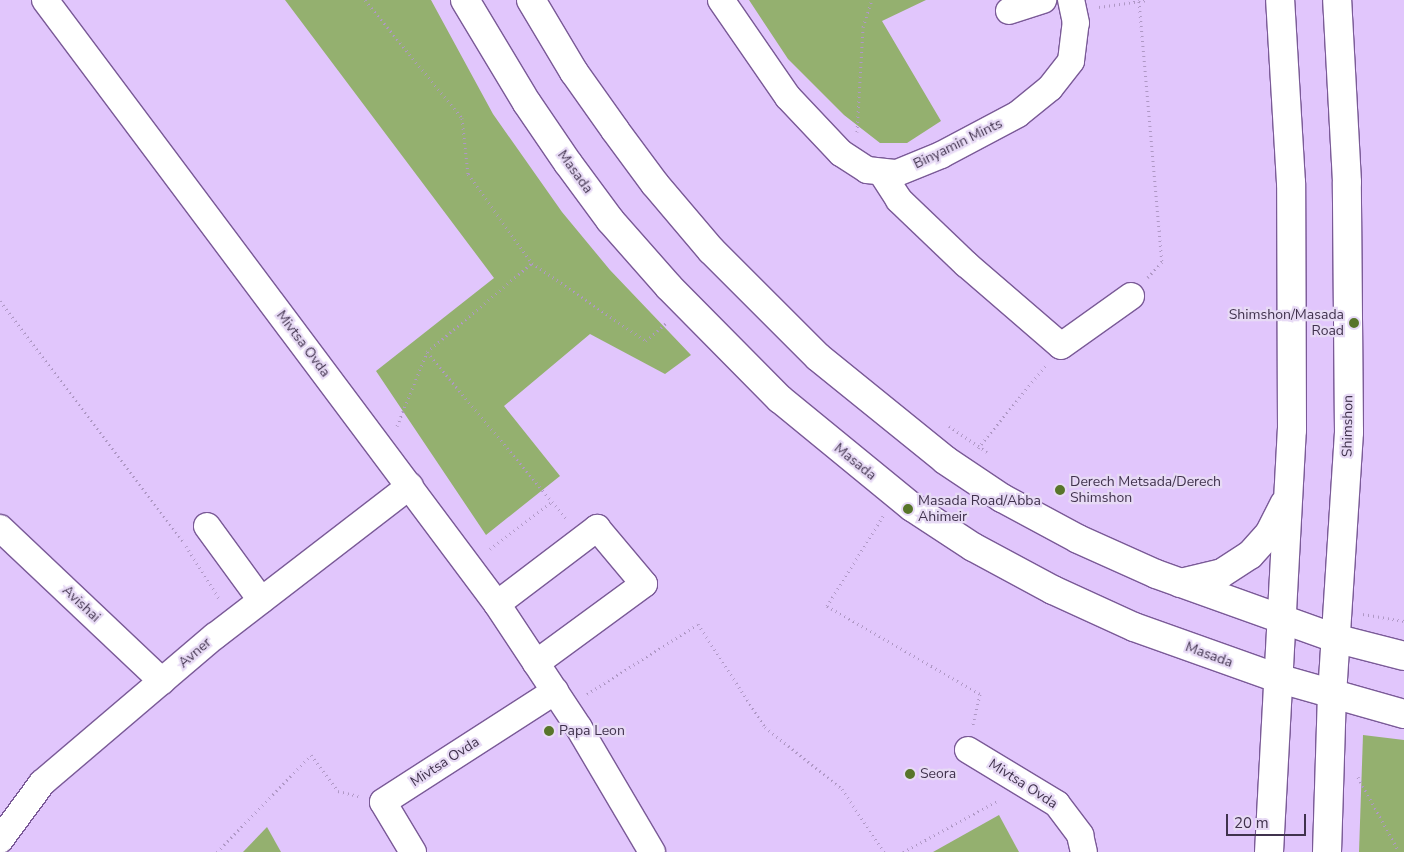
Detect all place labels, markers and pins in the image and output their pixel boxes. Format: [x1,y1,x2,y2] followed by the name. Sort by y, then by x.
[1229,307,1344,340] place label: Shimshon/Masada Road
[1348,317,1360,329] marker: Shimshon/Masada Road
[1070,474,1221,507] place label: Derech Metsada/Derech Shimshon
[1054,484,1066,496] marker: Derech Metsada/Derech Shimshon
[918,493,1041,526] place label: Masada Road/Abba Ahimeir
[902,503,914,515] marker: Masada Road/Abba Ahimeir
[559,723,625,739] place label: Papa Leon
[543,725,555,737] marker: Papa Leon
[920,766,956,782] place label: Seora
[904,768,916,780] marker: Seora

